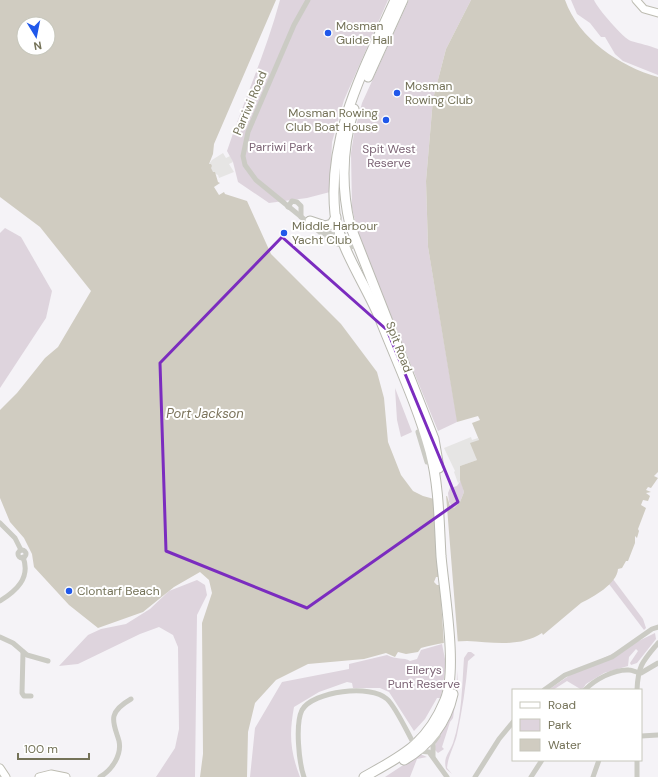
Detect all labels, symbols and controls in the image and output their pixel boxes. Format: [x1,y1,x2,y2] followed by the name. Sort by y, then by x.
[16,16,56,56] north arrow
[336,18,392,48] place label: Mosman Guide Hall
[323,28,333,38] marker: Mosman Guide Hall
[33,38,43,53] text: N
[229,69,271,137] street label: Parriwi Road
[405,78,473,108] place label: Mosman Rowing Club
[392,88,402,98] marker: Mosman Rowing Club
[286,105,378,135] place label: Mosman Rowing Club Boat House
[381,115,391,125] marker: Mosman Rowing Club Boat House
[249,139,313,155] park label: Parriwi Park
[362,141,416,171] park label: Spit West Reserve
[292,218,378,248] place label: Middle Harbour Yacht Club
[279,228,289,238] marker: Middle Harbour Yacht Club
[382,319,416,375] street label: Spit Road
[166,405,244,422] water label: Port Jackson
[77,583,160,599] place label: Clontarf Beach
[64,586,74,596] marker: Clontarf Beach
[388,662,460,692] park label: Ellerys Punt Reserve
[512,689,642,761] legend
[548,697,576,713] text: Road
[548,717,572,733] text: Park
[18,735,89,761] scale bar
[548,737,582,753] text: Water
[24,741,58,757] text: 100 m

